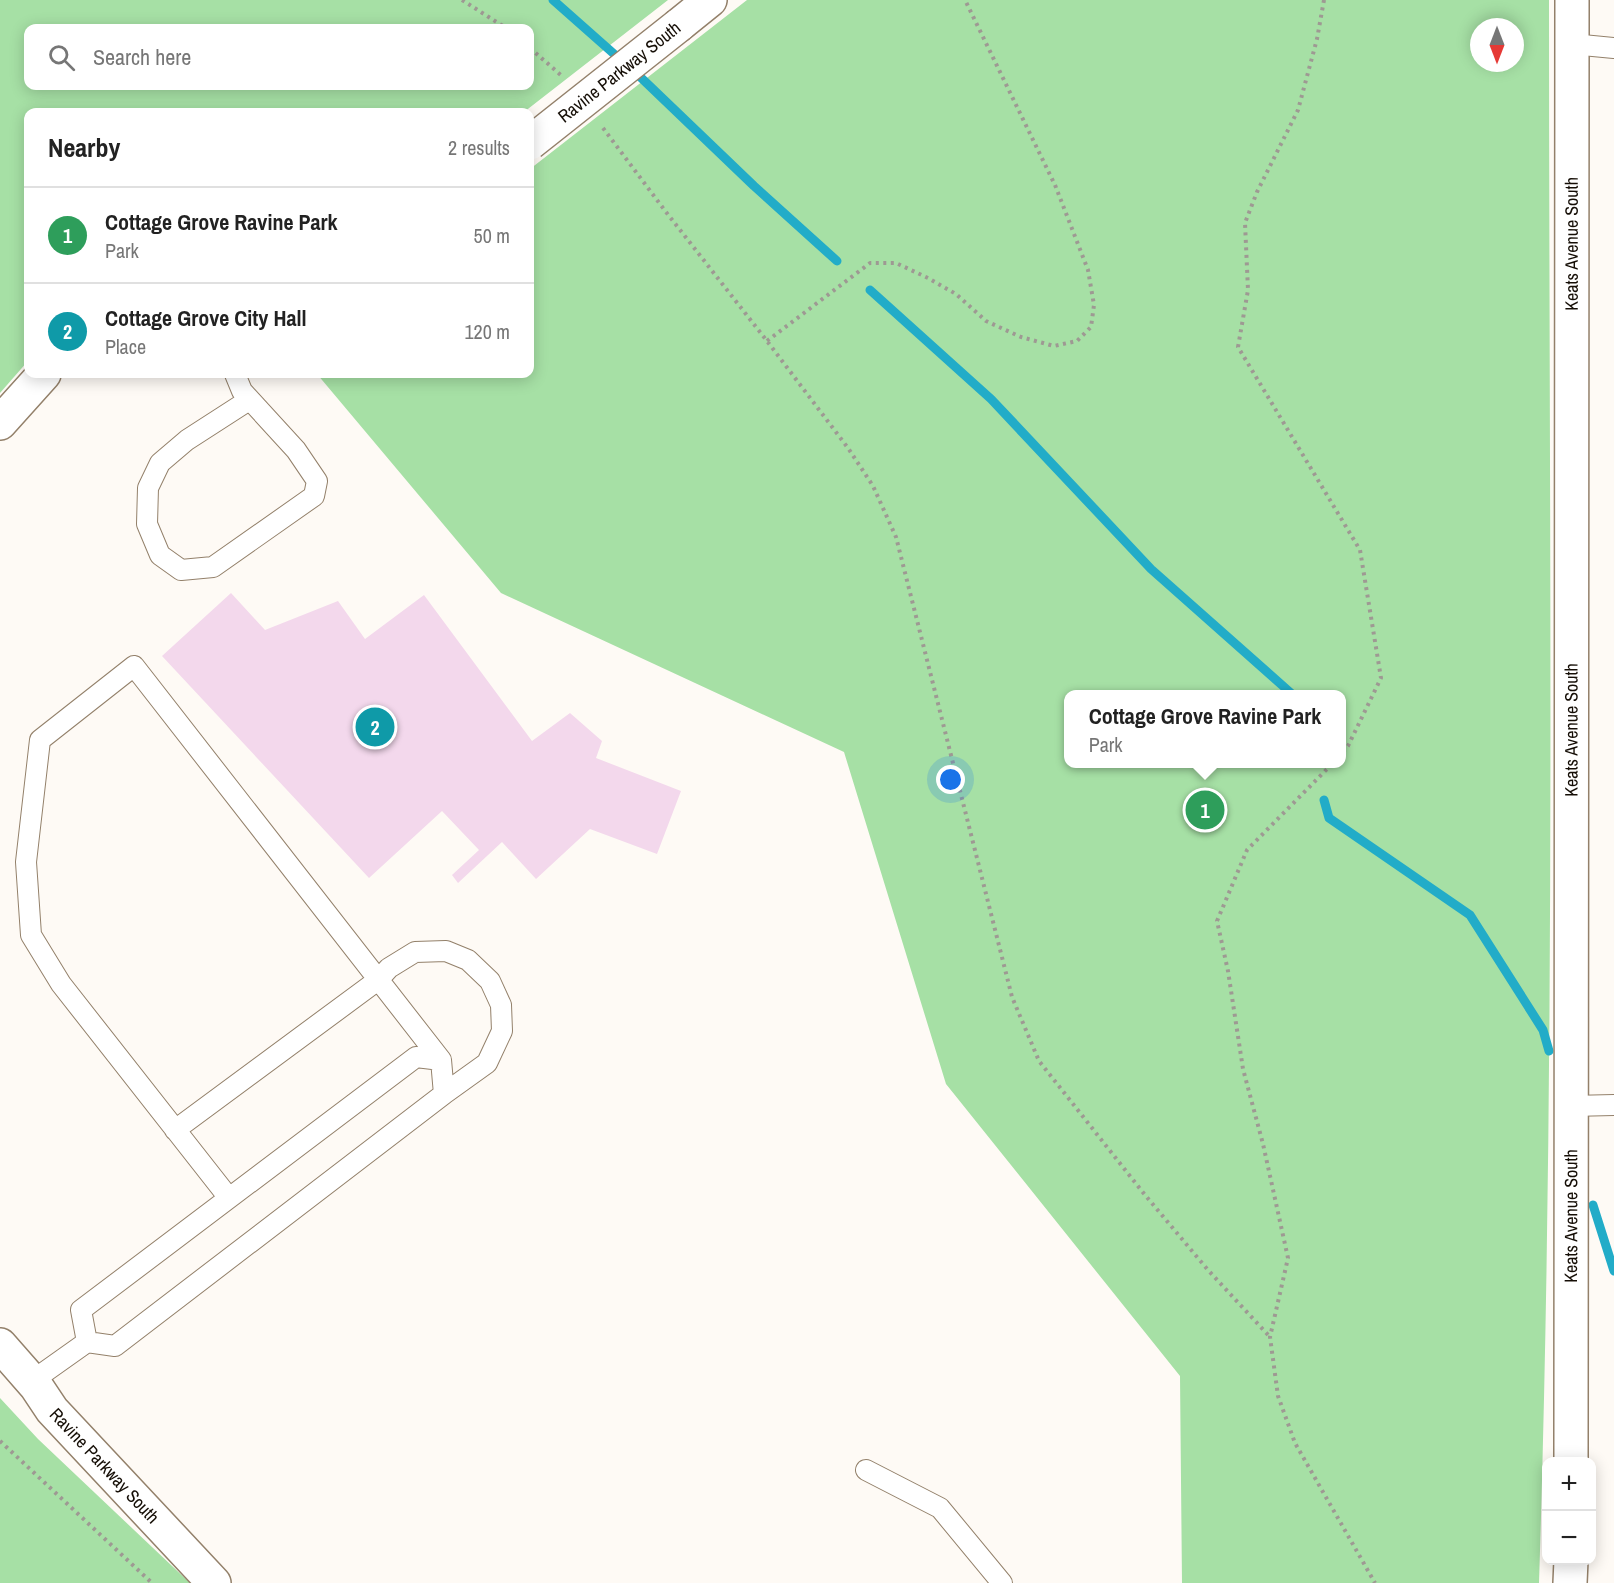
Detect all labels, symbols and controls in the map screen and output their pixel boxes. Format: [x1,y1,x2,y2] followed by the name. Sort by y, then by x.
[552,15,686,128] street label: Ravine Parkway South
[1470,18,1524,72] north arrow
[24,24,534,90] search box
[45,41,78,74] icon: search
[93,42,191,72] text: Search here
[48,130,120,165] text: Nearby
[448,134,510,161] text: 2 results
[1559,177,1584,311] street label: Keats Avenue South
[105,207,338,237] text: Cottage Grove Ravine Park
[63,222,72,249] text: 1
[474,222,510,249] text: 50 m
[105,237,139,264] text: Park
[105,303,307,333] text: Cottage Grove City Hall
[63,318,72,345] text: 2
[464,318,510,345] text: 120 m
[105,333,146,360] text: Place
[1558,663,1584,797] street label: Keats Avenue South
[1064,690,1346,768] popup
[1089,701,1321,731] text: Cottage Grove Ravine Park
[356,704,394,750] pin: 2
[1089,731,1122,758] text: Park
[936,765,965,794] your location
[1186,788,1224,832] pin: 1
[1558,1149,1583,1283] street label: Keats Avenue South
[44,1402,165,1529] street label: Ravine Parkway South
[1542,1457,1596,1565] map controls
[1542,1457,1596,1511] button: +
[1542,1511,1596,1565] button: −

